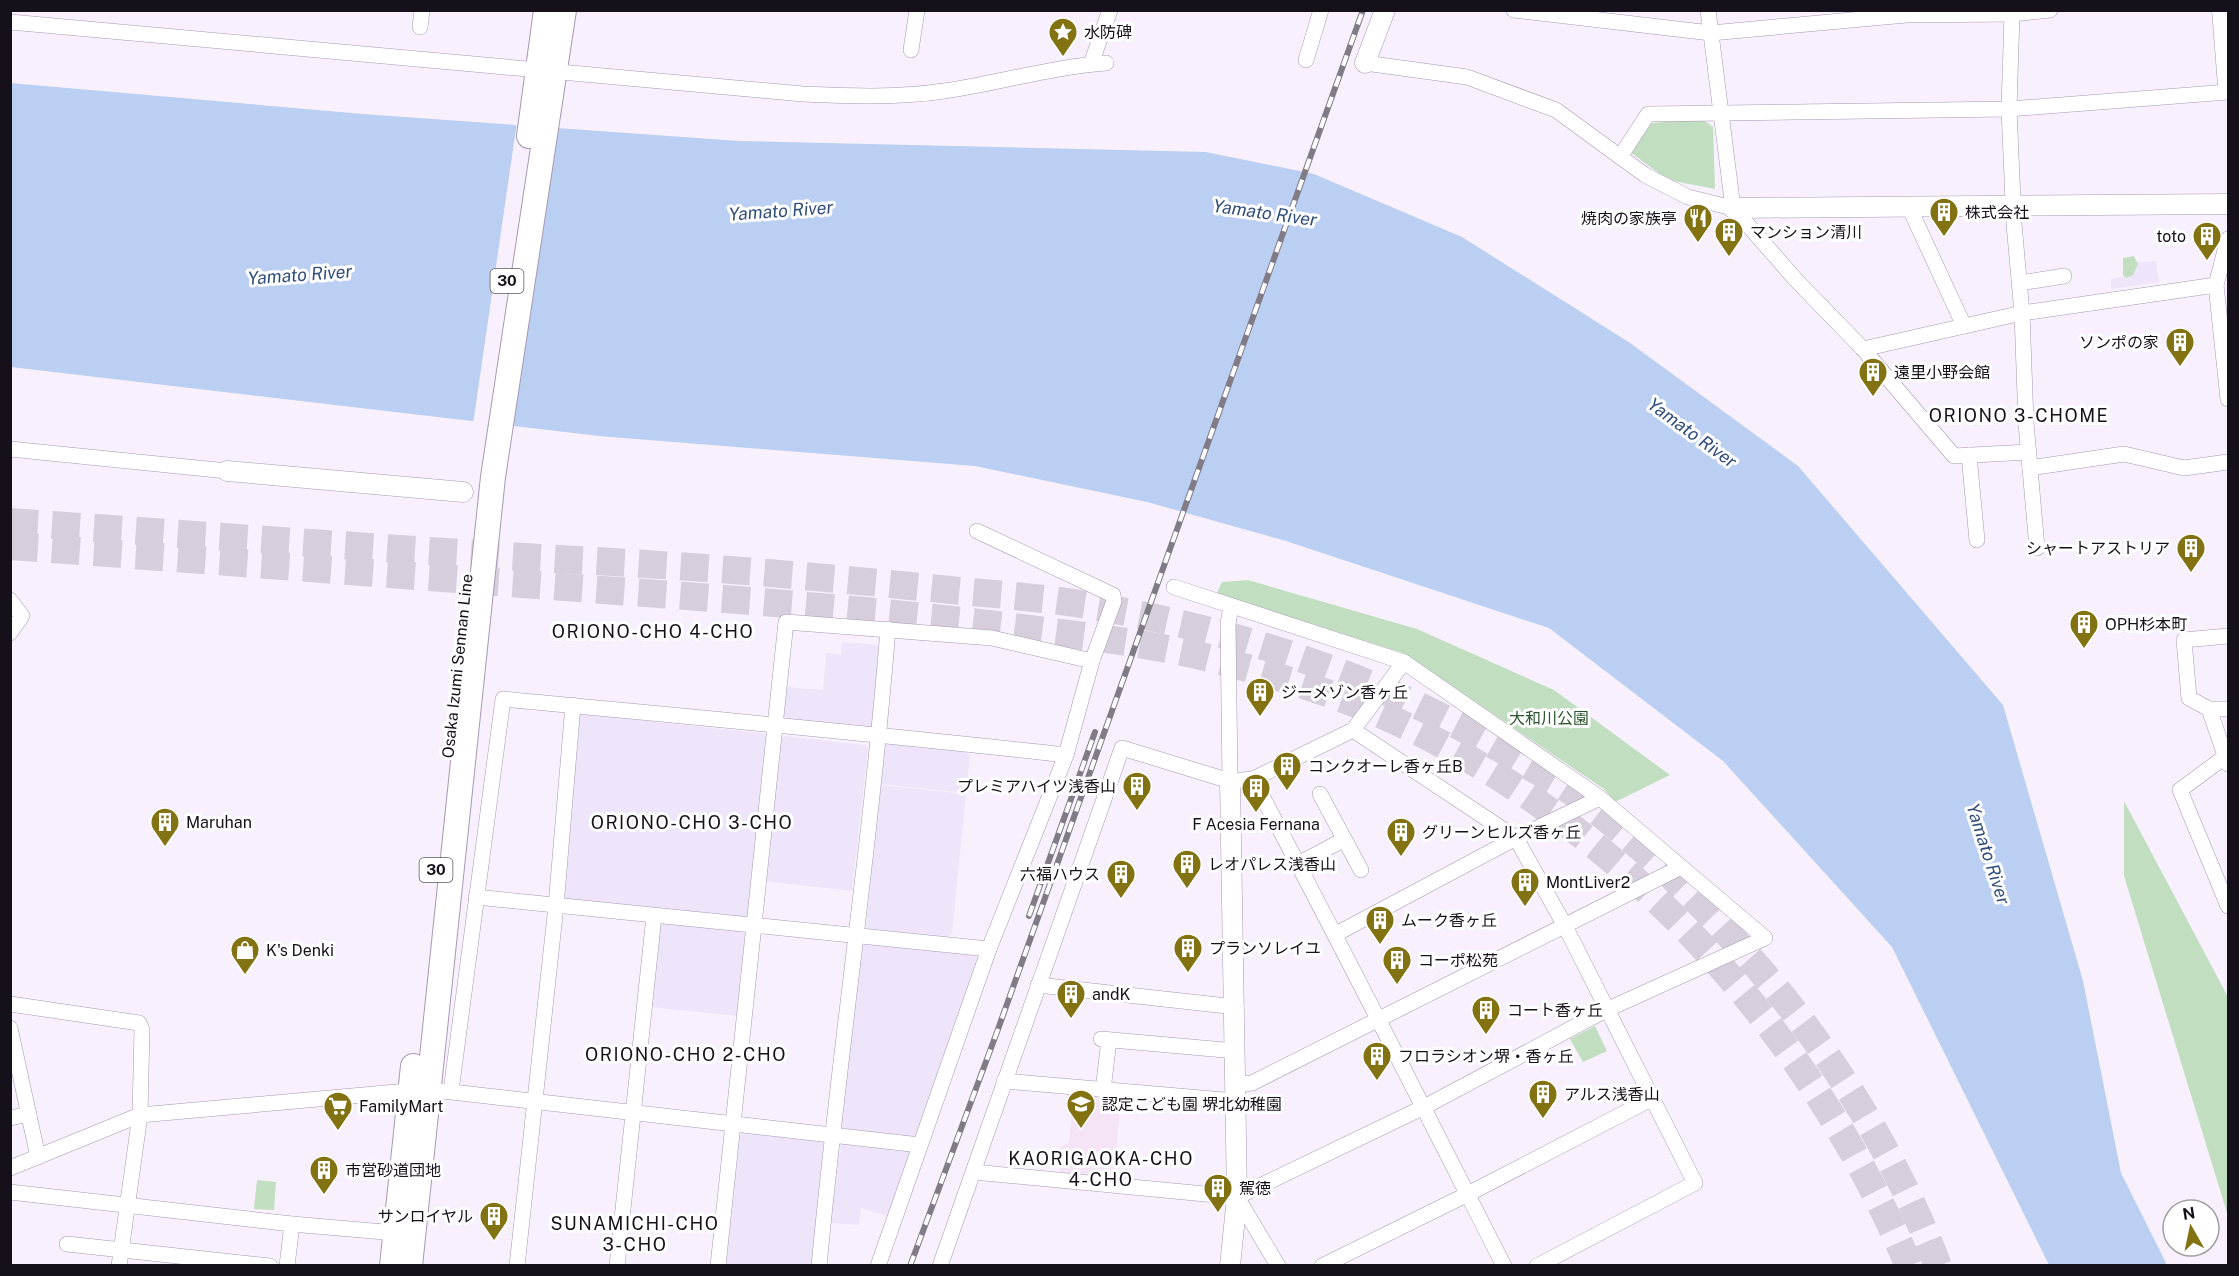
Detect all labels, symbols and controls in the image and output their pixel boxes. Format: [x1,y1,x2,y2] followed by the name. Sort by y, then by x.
[1047,16,1079,58] place icon: 水防碑
[1084,23,1132,42] place label: 水防碑
[1212,195,1319,230] water label: Yamato River
[728,196,834,225] water label: Yamato River
[1928,196,1960,238] building icon: 株式会社
[1682,202,1714,244] restaurant icon: 焼肉の家族亭
[1965,203,2029,222] place label: 株式会社
[1581,209,1677,228] place label: 焼肉の家族亭
[1713,216,1745,258] building icon: マンション清川
[2191,220,2223,262] building icon: toto
[1750,223,1862,242] place label: マンション清川
[2156,227,2186,246] place label: toto
[247,260,353,289] water label: Yamato River
[490,269,524,293] road number: 30
[2164,326,2196,368] building icon: ソンポの家
[2079,333,2159,352] place label: ソンポの家
[1857,356,1889,398] building icon: 遠里小野会館
[1894,363,1990,382] place label: 遠里小野会館
[1644,393,1741,472] water label: Yamato River
[1929,405,2109,426] district label: ORIONO 3-CHOME
[2175,532,2207,574] building icon: シャートアストリア
[2026,539,2170,558] place label: シャートアストリア
[438,573,477,759] street label: Osaka Izumi Sennan Line
[2068,608,2100,650] building icon: OPH杉本町
[2105,615,2187,634] place label: OPH杉本町
[552,621,754,642] district label: ORIONO-CHO 4-CHO
[1244,676,1276,718] building icon: ジーメゾン香ヶ丘
[1281,683,1408,702] place label: ジーメゾン香ヶ丘
[1509,709,1589,728] park label: 大和川公園
[1271,750,1303,792] building icon: コンクオーレ香ヶ丘B
[1308,757,1463,776] place label: コンクオーレ香ヶ丘B
[1121,770,1153,812] building icon: プレミアハイツ浅香山
[1240,772,1272,814] building icon: F Acesia Fernana
[957,777,1116,796] place label: プレミアハイツ浅香山
[1962,801,2015,907] water label: Yamato River
[149,806,181,848] building icon: Maruhan
[591,812,793,833] district label: ORIONO-CHO 3-CHO
[186,813,252,832] place label: Maruhan
[1192,815,1320,834] place label: F Acesia Fernana
[1385,816,1417,858] building icon: グリーンヒルズ香ヶ丘
[1422,823,1581,842] place label: グリーンヒルズ香ヶ丘
[1171,848,1203,890] building icon: レオパレス浅香山
[1208,855,1336,874] place label: レオパレス浅香山
[420,858,452,882] road number: 30
[1105,858,1137,900] building icon: 六福ハウス
[1020,865,1100,884] place label: 六福ハウス
[1509,866,1541,908] building icon: MontLiver2
[1546,873,1630,892] place label: MontLiver2
[1364,904,1396,946] building icon: ムーク香ヶ丘
[1401,911,1497,930] place label: ムーク香ヶ丘
[1172,932,1204,974] building icon: プランソレイユ
[229,934,261,976] shop icon: K's Denki
[1209,939,1321,958] place label: プランソレイユ
[266,941,334,960] place label: K's Denki
[1381,944,1413,986] building icon: コーポ松苑
[1418,951,1498,970] place label: コーポ松苑
[1055,978,1087,1020] building icon: andK
[1092,985,1131,1004] place label: andK
[1470,994,1502,1036] building icon: コート香ヶ丘
[1507,1001,1603,1020] place label: コート香ヶ丘
[1361,1040,1393,1082] building icon: フロラシオン堺・香ヶ丘
[585,1044,787,1065] district label: ORIONO-CHO 2-CHO
[1398,1047,1574,1066] place label: フロラシオン堺・香ヶ丘
[1527,1078,1559,1120] building icon: アルス浅香山
[1564,1085,1660,1104] place label: アルス浅香山
[1065,1088,1097,1130] school or university icon: 認定こども園 堺北幼稚園
[322,1090,354,1132] supermarket icon: FamilyMart
[1102,1095,1282,1114] place label: 認定こども園 堺北幼稚園
[359,1097,443,1116] place label: FamilyMart
[1008,1148,1194,1190] district label: KAORIGAOKA-CHO 4-CHO
[308,1154,340,1196] building icon: 市営砂道団地
[345,1161,441,1180] place label: 市営砂道団地
[1202,1172,1234,1214] building icon: 駕徳
[1239,1179,1271,1198] place label: 駕徳
[2161,1198,2221,1258] north arrow
[478,1200,510,1242] building icon: サンロイヤル
[2181,1203,2196,1224] text: N
[377,1207,473,1226] place label: サンロイヤル
[550,1213,720,1255] district label: SUNAMICHI-CHO 3-CHO

